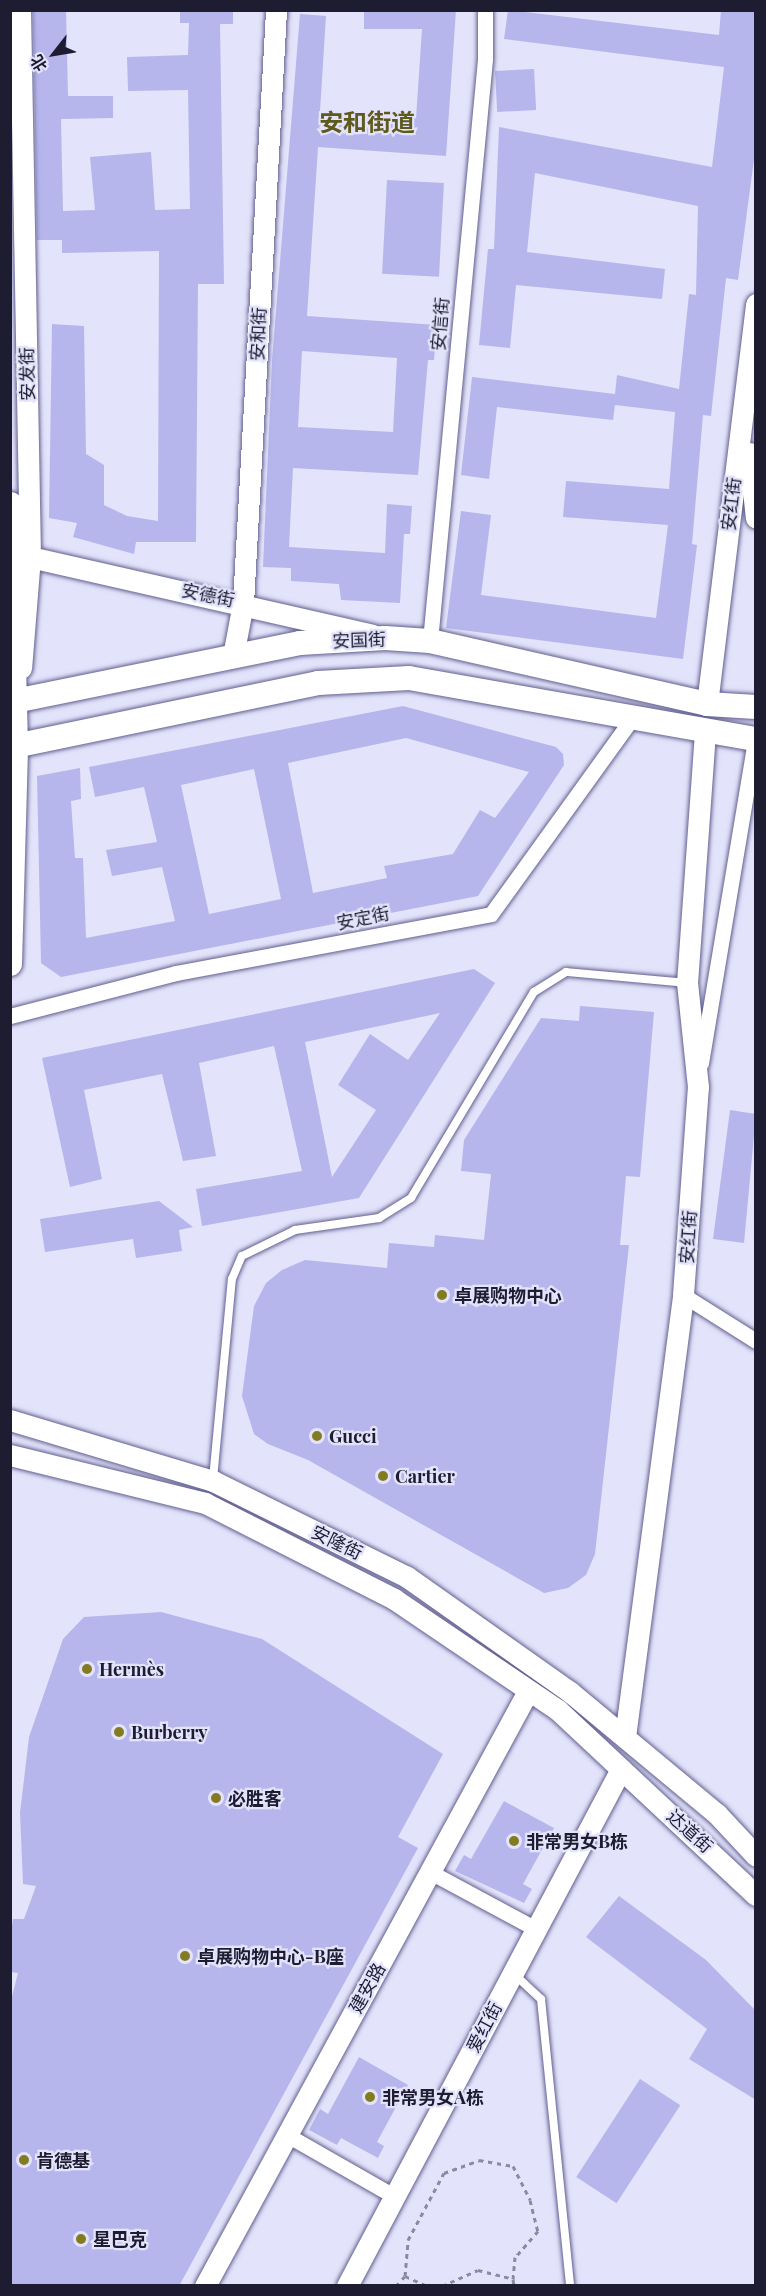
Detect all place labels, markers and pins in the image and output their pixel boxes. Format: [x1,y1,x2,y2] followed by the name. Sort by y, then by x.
[454,1284,562,1306] place label: 卓展购物中心
[435,1288,449,1302] marker: 卓展购物中心
[329,1425,377,1447] place label: Gucci
[310,1429,324,1443] marker: Gucci
[395,1465,455,1487] place label: Cartier
[376,1469,390,1483] marker: Cartier
[99,1658,164,1680] place label: Hermès
[80,1662,94,1676] marker: Hermès
[131,1721,208,1743] place label: Burberry
[112,1725,126,1739] marker: Burberry
[228,1787,282,1809] place label: 必胜客
[209,1791,223,1805] marker: 必胜客
[526,1830,628,1852] place label: 非常男女B栋
[507,1834,521,1848] marker: 非常男女B栋
[197,1945,344,1967] place label: 卓展购物中心-B座
[178,1949,192,1963] marker: 卓展购物中心-B座
[382,2086,484,2108] place label: 非常男女A栋
[363,2090,377,2104] marker: 非常男女A栋
[36,2149,90,2171] place label: 肯德基
[17,2153,31,2167] marker: 肯德基
[93,2228,147,2250] place label: 星巴克
[74,2232,88,2246] marker: 星巴克

